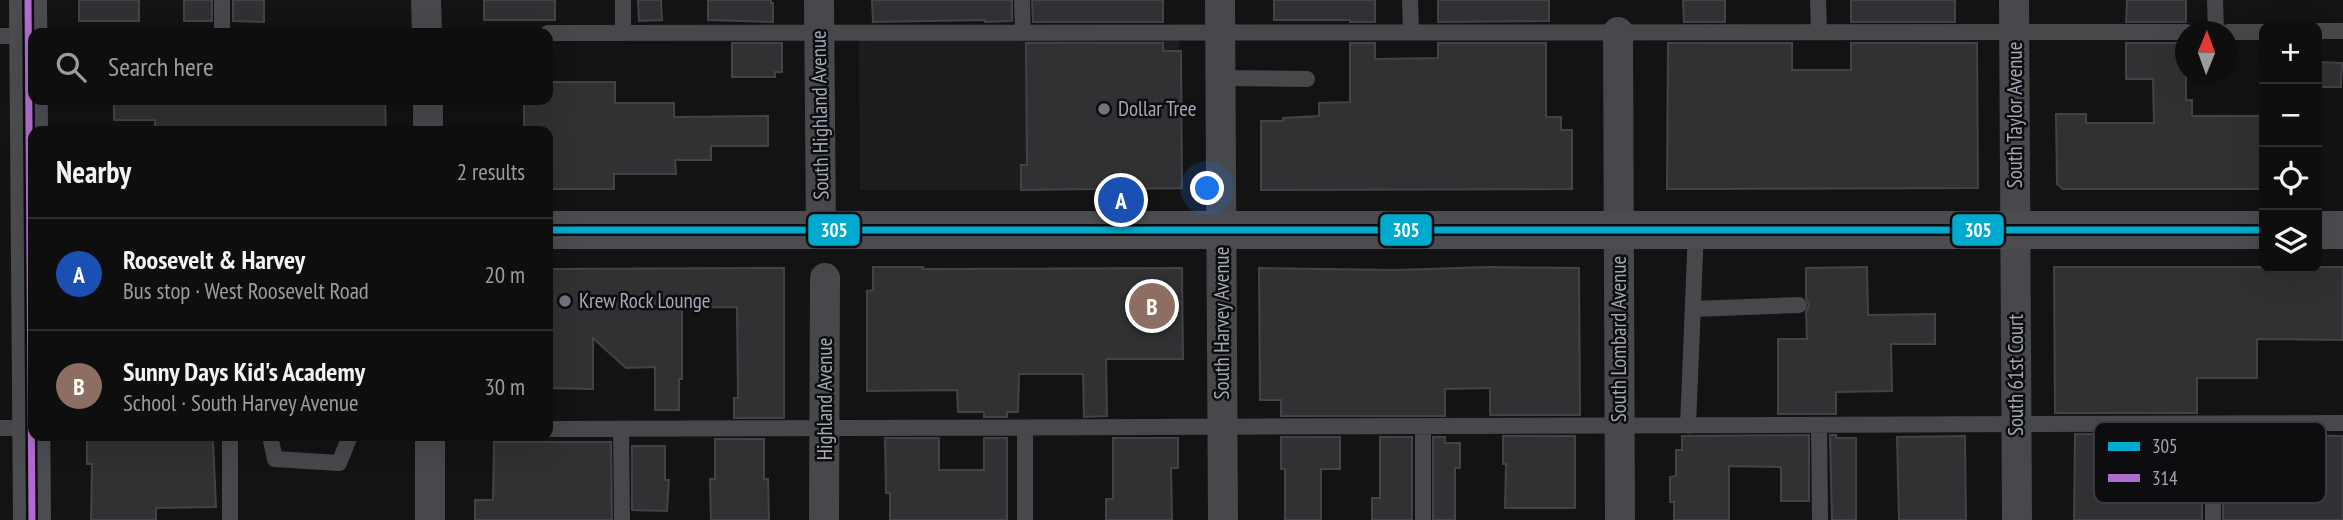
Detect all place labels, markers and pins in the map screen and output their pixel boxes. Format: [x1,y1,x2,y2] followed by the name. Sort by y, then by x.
[1118,95,1196,122] place label: Dollar Tree
[1096,101,1112,117] marker: Dollar Tree
[1098,174,1144,226] pin: A
[1129,280,1175,332] pin: B
[579,287,710,314] place label: Krew Rock Lounge
[557,293,573,309] marker: Krew Rock Lounge

